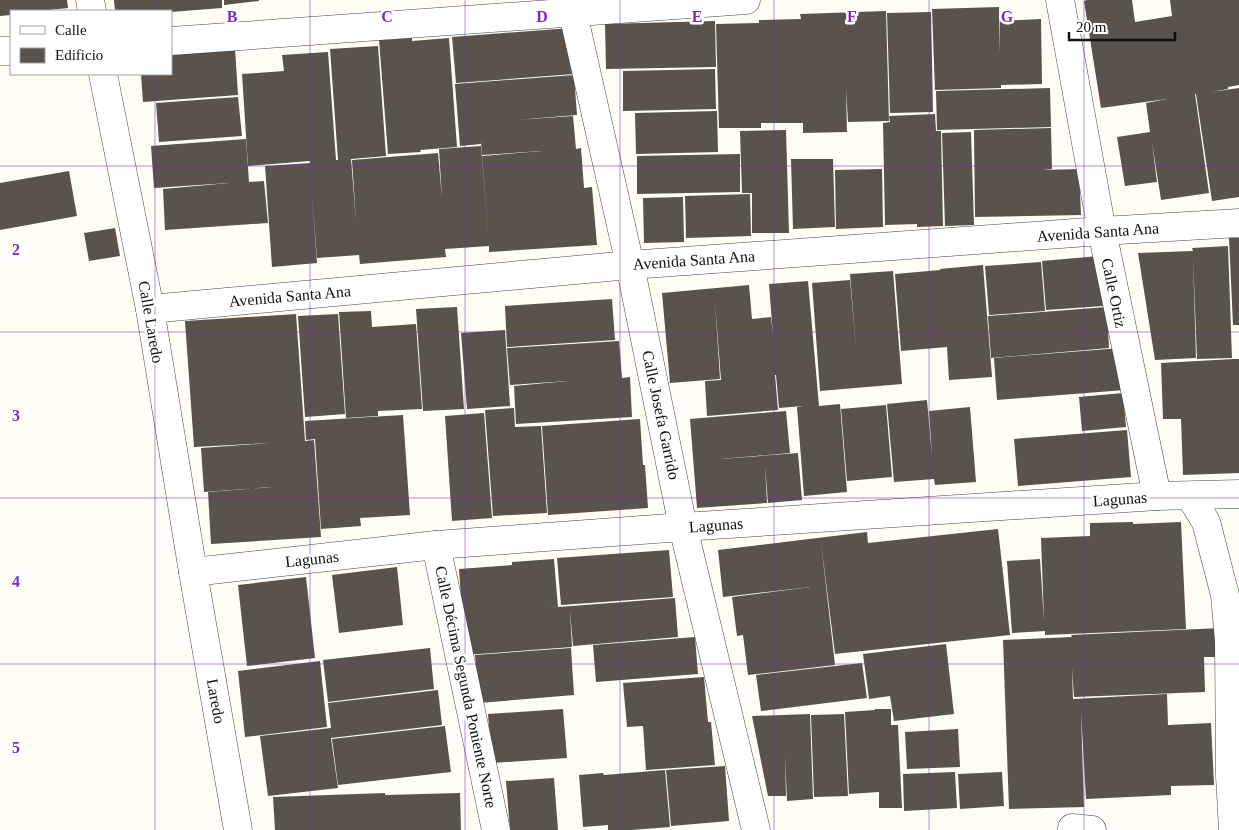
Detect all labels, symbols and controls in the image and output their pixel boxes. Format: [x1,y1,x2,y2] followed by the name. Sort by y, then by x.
[227,8,238,25] text: B
[381,8,393,25] text: C
[536,8,548,25] text: D
[692,8,702,25] text: E
[847,8,857,25] text: F
[1001,8,1014,25] text: G
[10,10,172,75] legend
[1069,10,1175,42] scale bar
[1076,19,1107,35] text: 20 m
[55,22,87,38] text: Calle
[55,47,103,63] text: Edificio
[1036,219,1160,245] street label: Avenida Santa Ana
[12,241,20,258] text: 2
[632,247,756,273] street label: Avenida Santa Ana
[1098,257,1130,329] street label: Calle Ortiz
[135,280,167,364] street label: Calle Laredo
[228,282,352,310] street label: Avenida Santa Ana
[639,349,683,481] street label: Calle Josefa Garrido
[12,407,20,424] text: 3
[1092,489,1148,510] street label: Lagunas
[688,515,744,536] street label: Lagunas
[284,548,340,571] street label: Lagunas
[431,564,500,810] street label: Calle Décima Segunda Poniente Norte
[12,573,20,590] text: 4
[204,677,228,725] street label: Laredo
[12,739,20,756] text: 5

